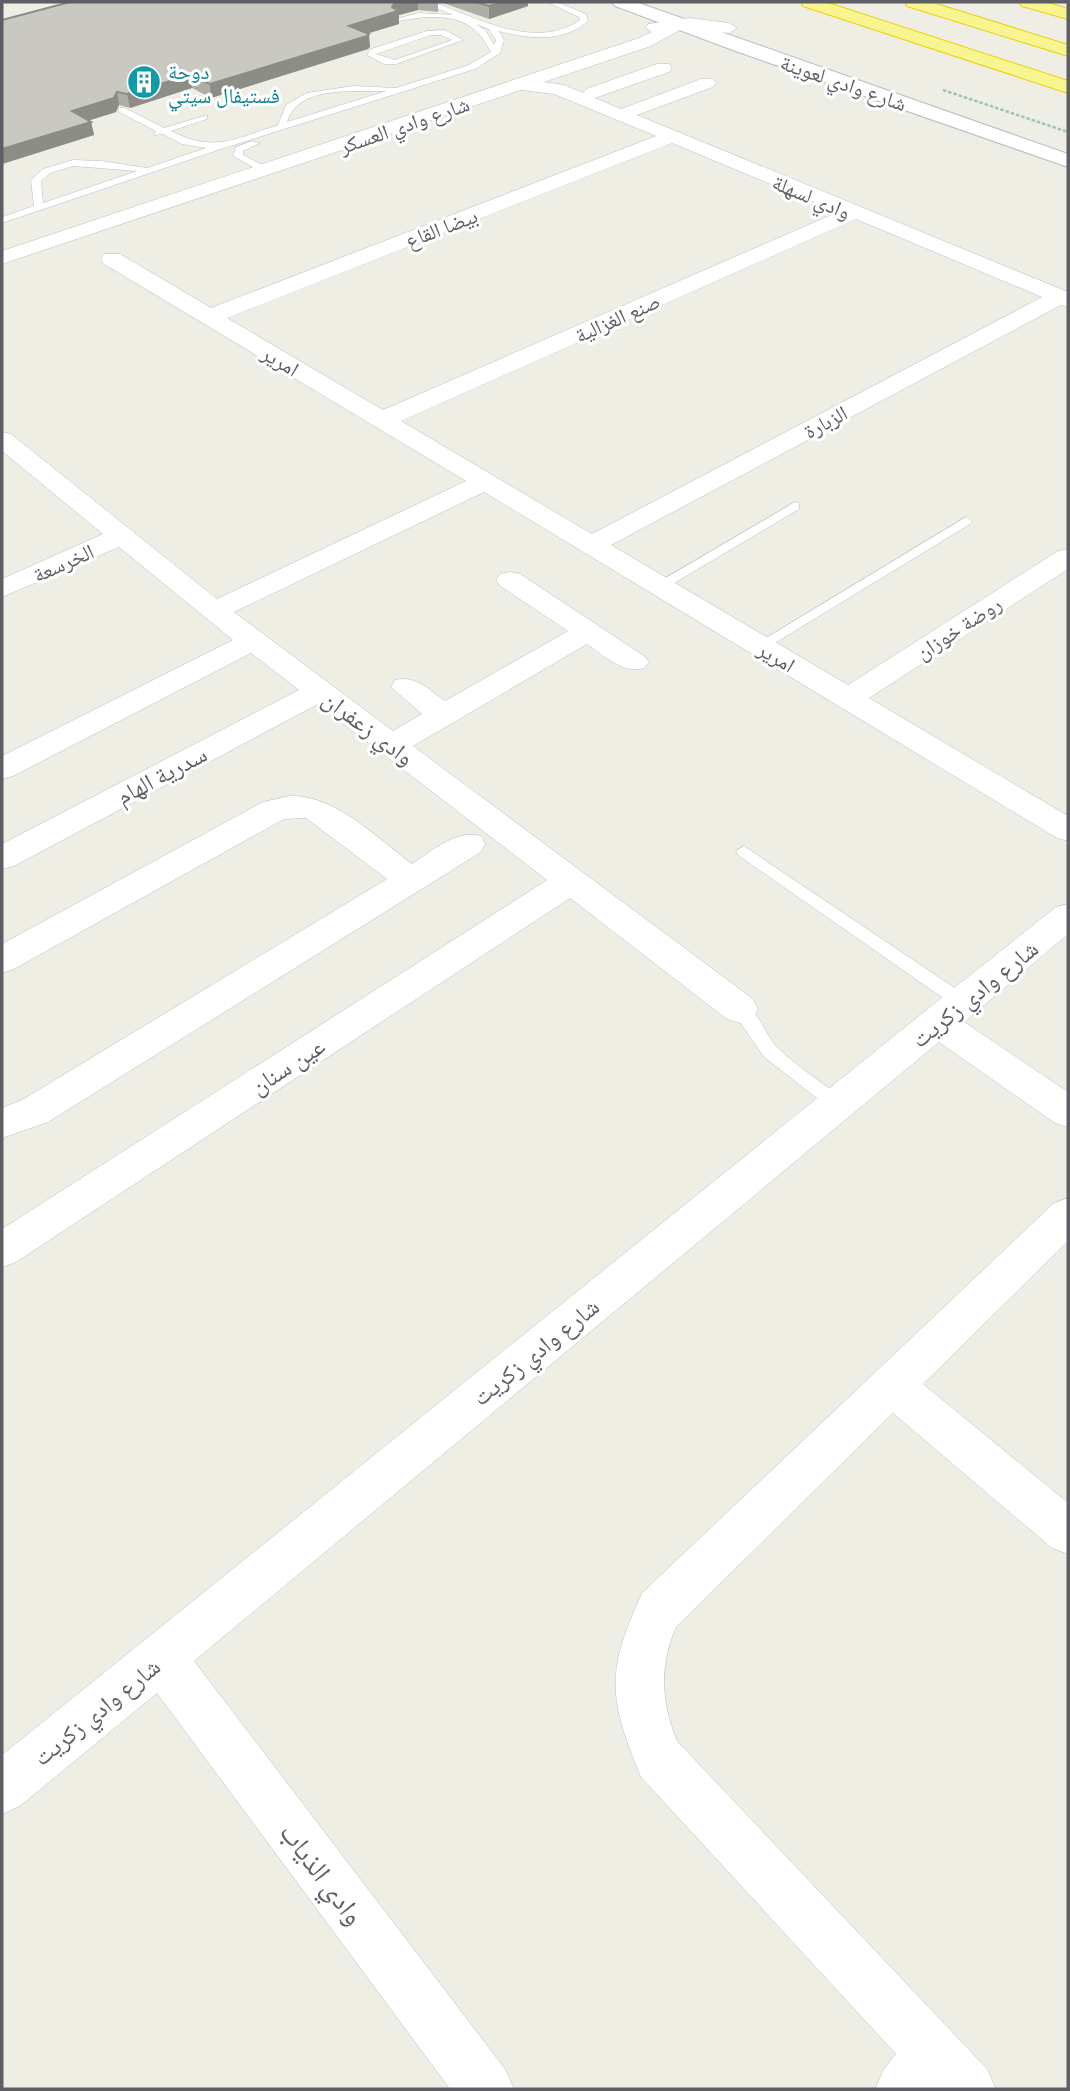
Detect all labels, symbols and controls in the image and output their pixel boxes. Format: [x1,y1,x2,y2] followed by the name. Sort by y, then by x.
[776,49,910,120] street label: شارع وادي لعوينة
[168,58,280,112] place label: دوحة فستيفال سيتي
[125,63,163,101] building icon: دوحة فستيفال سيتي
[335,90,474,163] street label: شارع وادي العسكر
[767,168,855,228] street label: وادي لسهلة
[401,202,481,254] street label: بيضا القاع
[571,287,664,349] street label: صنع الغزالية
[257,339,304,381] street label: امرير
[799,399,851,443] street label: الزبارة
[29,538,97,586] street label: الخرسعة
[910,590,1006,665] street label: روضة خوزان
[753,635,800,677] street label: امرير
[314,683,421,776] street label: وادي زعفران
[111,738,213,813] street label: سدرية الهام
[905,933,1047,1058] street label: شارع وادي زكريت
[244,1030,330,1101] street label: عين سنان
[466,1291,608,1416] street label: شارع وادي زكريت
[27,1651,169,1776] street label: شارع وادي زكريت
[268,1815,372,1935] street label: وادي الذياب

